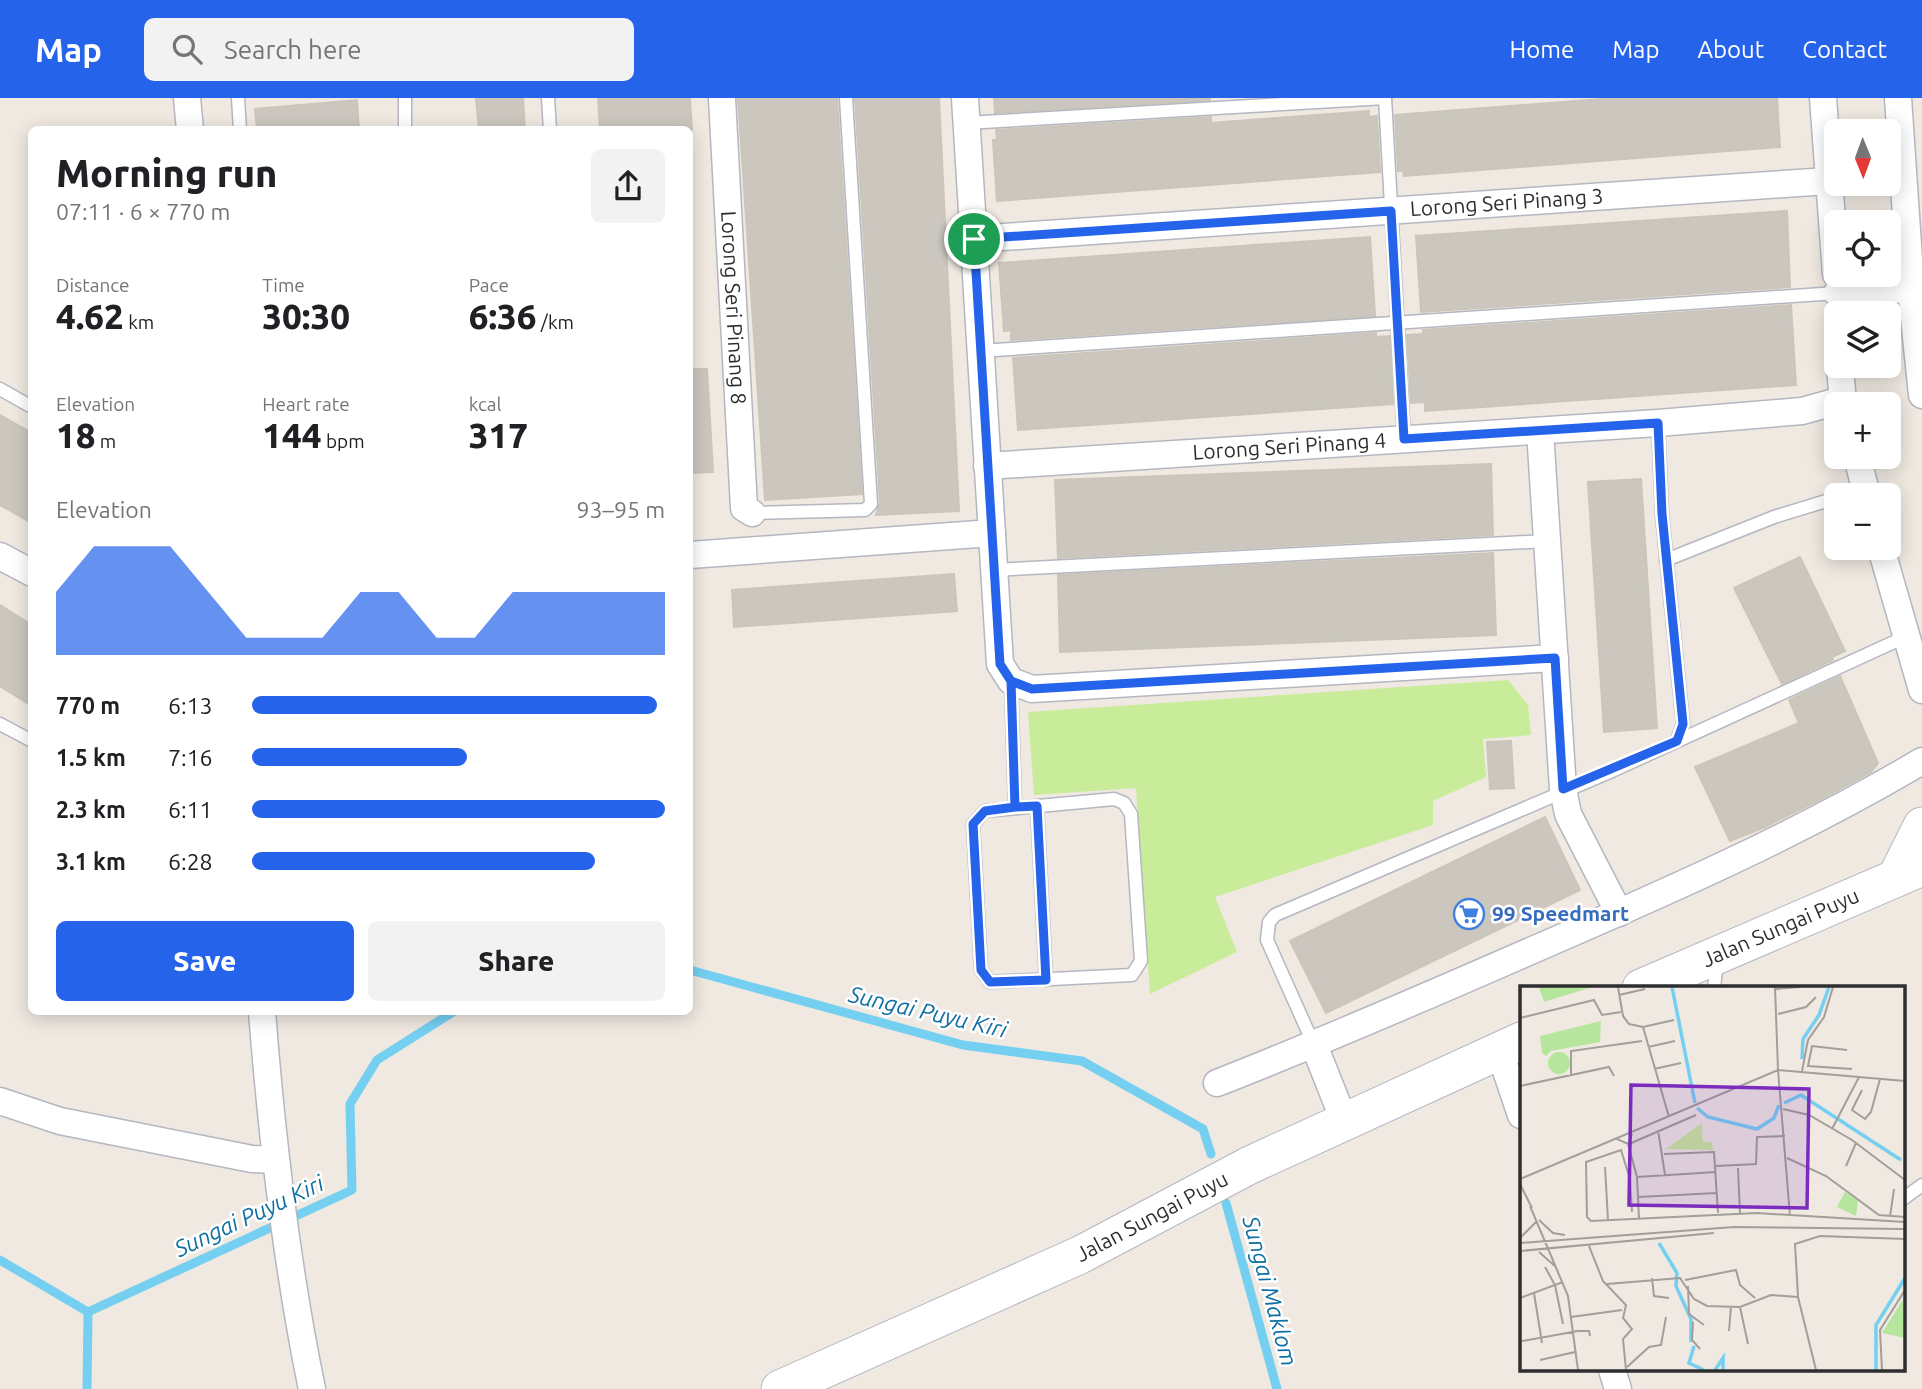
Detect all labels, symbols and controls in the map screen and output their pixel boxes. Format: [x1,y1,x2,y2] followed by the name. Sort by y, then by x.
[144,18,634,81] search box
[168,30,206,68] icon: search
[35,31,102,68] text: Map
[224,35,362,64] text: Search here
[1509,36,1574,63] text: Home
[1612,36,1659,63] text: Map
[1697,36,1764,63] text: About
[1802,36,1887,63] text: Contact
[1824,119,1900,196] north arrow
[1824,119,1901,560] map controls
[591,149,665,223] button: share
[56,152,277,194] text: Morning run
[1409,183,1604,220] street label: Lorong Seri Pinang 3
[56,199,230,224] text: 07:11 · 6 × 770 m
[944,209,1004,269] pin
[717,210,751,405] street label: Lorong Seri Pinang 8
[1824,210,1901,287] button: locate
[955,220,993,258] icon: arrive
[56,274,130,296] text: Distance
[262,274,305,296] text: Time
[469,274,509,296] text: Pace
[56,296,124,336] text: 4.62
[262,296,350,336] text: 30:30
[469,296,537,336] text: 6:36
[1824,301,1901,378] button: layers
[124,311,154,333] text: km
[537,311,574,333] text: /km
[1824,392,1901,469] button: +
[56,393,135,415] text: Elevation
[262,393,350,415] text: Heart rate
[469,393,501,415] text: kcal
[56,415,95,455] text: 18
[262,415,322,455] text: 144
[469,415,528,455] text: 317
[1192,427,1387,464] street label: Lorong Seri Pinang 4
[95,430,116,452] text: m
[322,430,365,452] text: bpm
[1824,483,1901,560] button: −
[56,497,152,522] text: Elevation
[577,497,665,522] text: 93–95 m
[56,693,120,718] text: 770 m
[168,693,213,718] text: 6:13
[56,745,126,770] text: 1.5 km
[168,745,213,770] text: 7:16
[56,797,126,822] text: 2.3 km
[168,797,213,822] text: 6:11
[56,849,126,874] text: 3.1 km
[168,849,213,874] text: 6:28
[1698,883,1862,971] street label: Jalan Sungai Puyu
[1452,897,1486,931] supermarket icon: 99 Speedmart
[1492,901,1629,925] place label: 99 Speedmart
[56,921,354,1001] button: Save
[368,921,665,1001] button: Share
[846,981,1011,1042] water label: Sungai Puyu Kiri
[1520,986,1904,1372] inset map
[1071,1166,1232,1266] street label: Jalan Sungai Puyu
[169,1170,328,1261] water label: Sungai Puyu Kiri
[1238,1212,1303,1369] water label: Sungai Maklom

